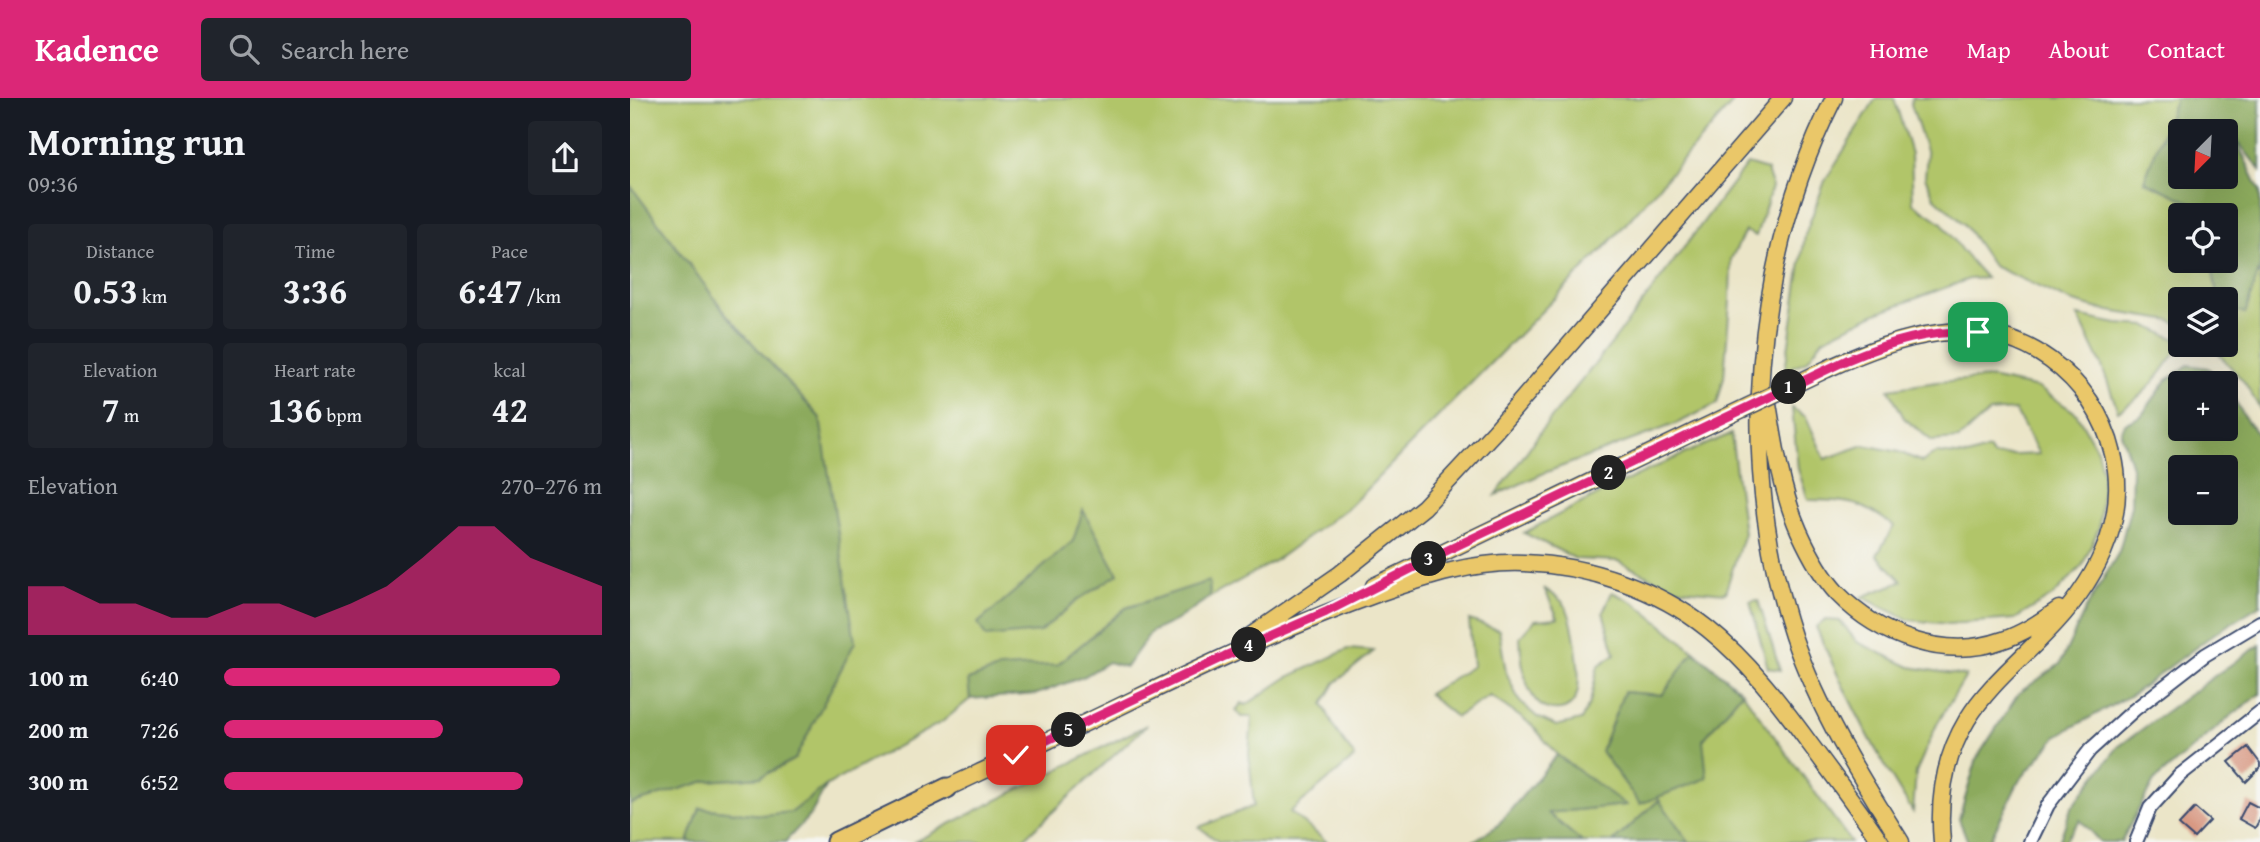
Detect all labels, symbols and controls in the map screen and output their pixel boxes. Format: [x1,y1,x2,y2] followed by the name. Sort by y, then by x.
[201,18,691,81] search box
[35,25,159,73] text: Kadence
[225,30,263,68] icon: search
[281,30,409,69] text: Search here
[1870,32,1929,67] text: Home
[1967,32,2011,67] text: Map
[2049,32,2109,67] text: About
[2147,32,2225,67] text: Contact
[28,113,245,169] text: Morning run
[2168,119,2238,189] north arrow
[2168,119,2238,525] map controls
[528,121,602,195] button: share
[28,167,78,200] text: 09:36
[2168,203,2238,273] button: locate
[86,237,154,265] text: Distance
[295,237,335,265] text: Time
[491,237,528,265] text: Pace
[74,265,138,316] text: 0.53
[283,265,347,316] text: 3:36
[458,265,523,316] text: 6:47
[138,282,167,310] text: km
[523,282,561,310] text: /km
[2168,287,2238,357] button: layers
[1948,302,2008,362] pin
[1959,313,1997,351] icon: arrive
[83,356,158,384] text: Elevation
[274,356,356,384] text: Heart rate
[493,356,526,384] text: kcal
[1772,370,1806,404] pin: 1
[2168,371,2238,441] button: +
[1784,372,1793,400] text: 1
[101,384,120,435] text: 7
[268,384,322,435] text: 136
[492,384,528,435] text: 42
[120,401,139,429] text: m
[322,401,362,429] text: bpm
[2168,455,2238,525] button: −
[1592,456,1626,490] pin: 2
[1604,458,1613,486] text: 2
[28,469,118,502] text: Elevation
[501,469,602,502] text: 270–276 m
[1412,542,1446,576] pin: 3
[1424,544,1433,572] text: 3
[1232,628,1266,662] pin: 4
[1244,630,1253,658] text: 4
[28,661,89,694] text: 100 m
[140,661,179,694] text: 6:40
[1052,712,1087,748] pin: 5
[28,713,89,746] text: 200 m
[140,713,179,746] text: 7:26
[1064,715,1073,743] text: 5
[986,725,1046,785] pin
[997,736,1035,774] icon: check
[28,765,89,798] text: 300 m
[140,765,179,798] text: 6:52

